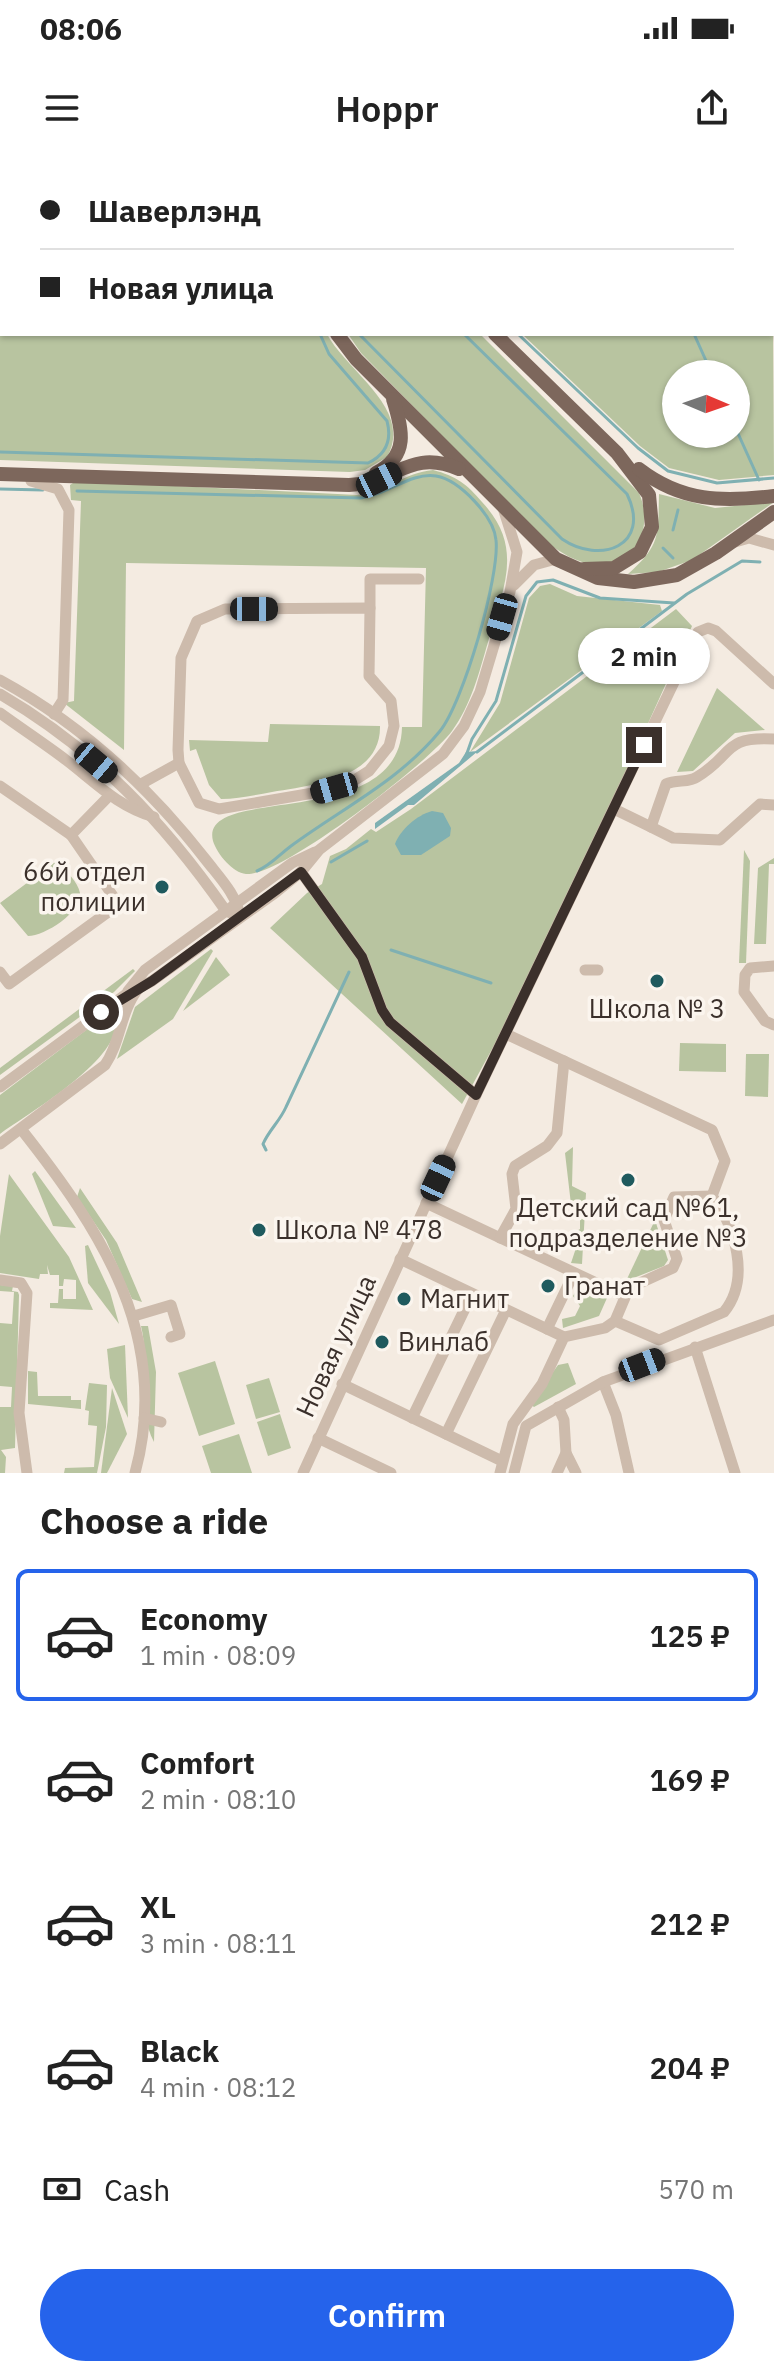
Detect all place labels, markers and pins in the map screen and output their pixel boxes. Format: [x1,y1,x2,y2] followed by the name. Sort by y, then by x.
[23,854,146,918] place label: 66й отдел полиции
[153,878,171,896] marker: 66й отдел полиции
[648,972,666,990] marker: Школа № 3
[589,991,725,1025] place label: Школа № 3
[619,1171,637,1189] marker: Детский сад №61, подразделение №3
[509,1190,747,1254] place label: Детский сад №61, подразделение №3
[275,1212,443,1246] place label: Школа № 478
[250,1221,268,1239] marker: Школа № 478
[564,1268,645,1302] place label: Гранат
[539,1277,557,1295] marker: Гранат
[420,1281,509,1315] place label: Магнит
[395,1290,413,1308] marker: Магнит
[398,1324,489,1358] place label: Винлаб
[373,1333,391,1351] marker: Винлаб

